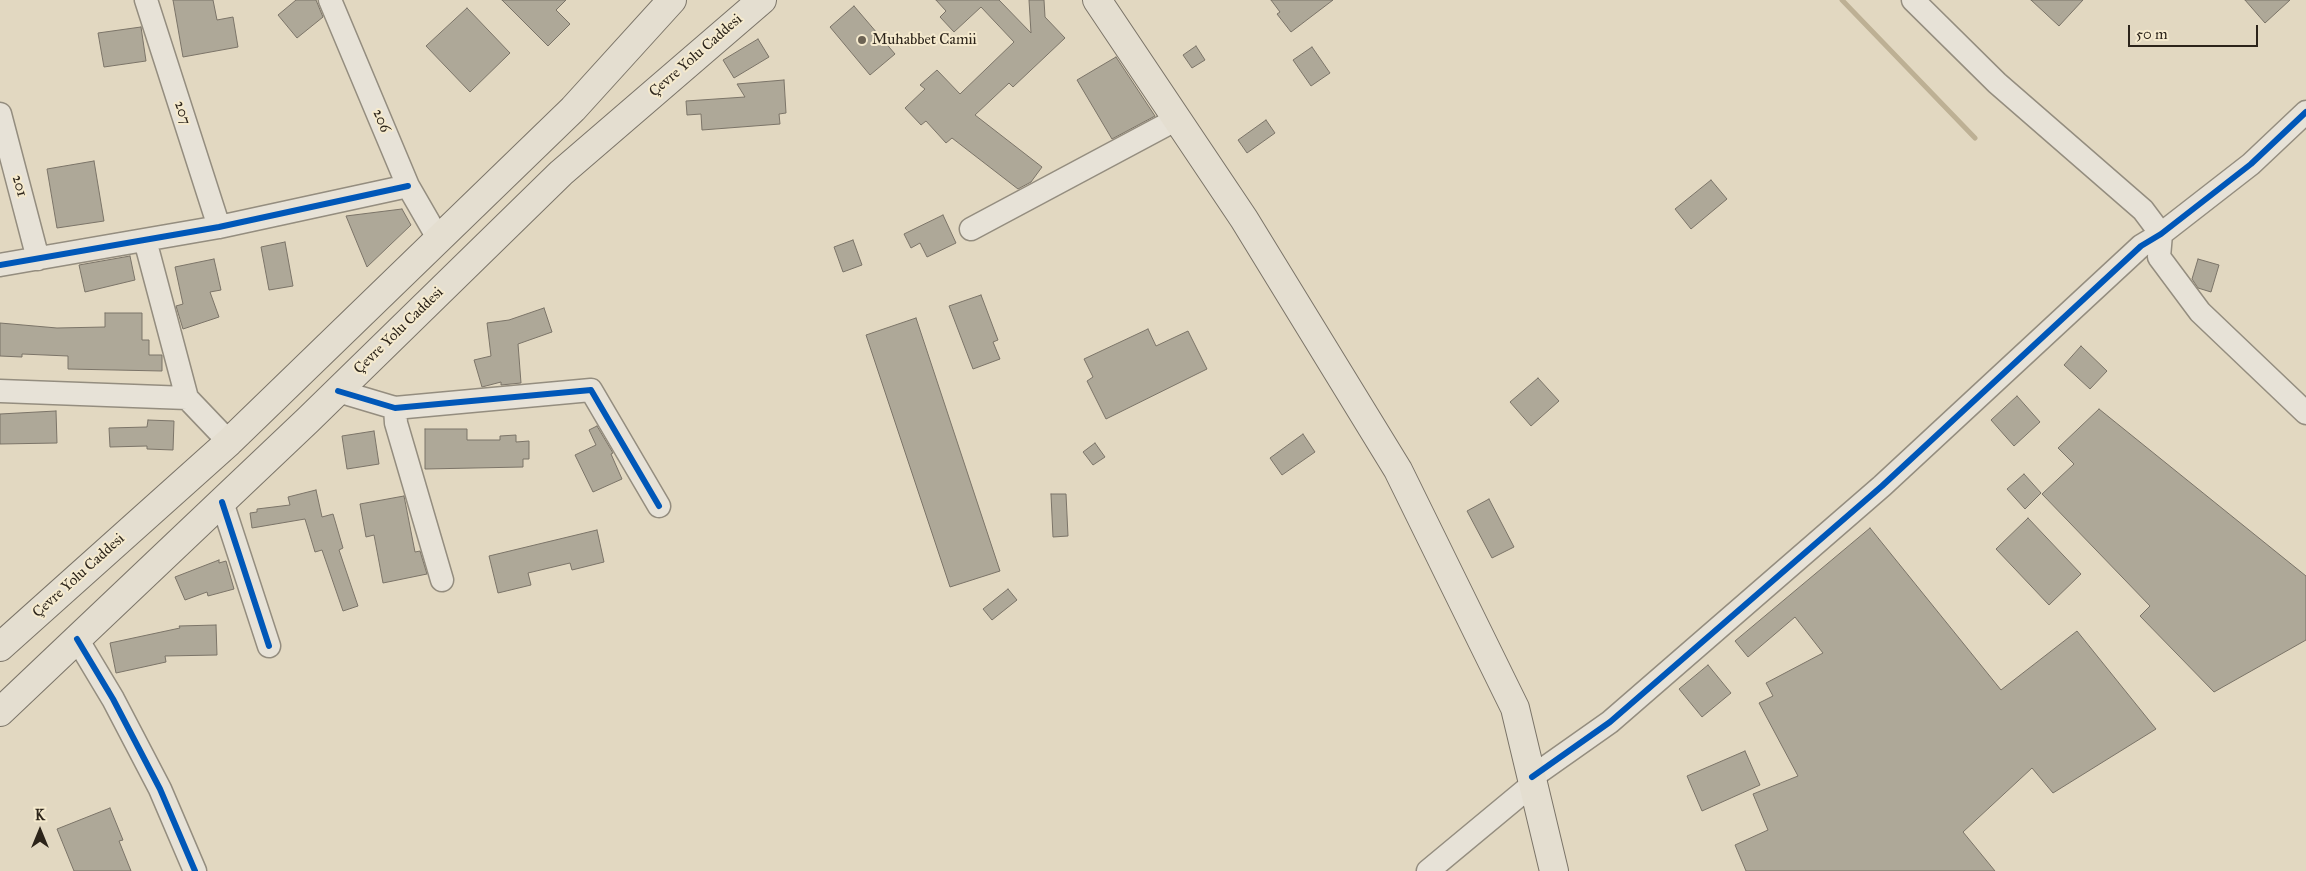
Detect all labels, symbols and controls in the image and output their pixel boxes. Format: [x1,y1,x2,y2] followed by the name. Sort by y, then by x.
[646,11,746,101] street label: Çevre Yolu Caddesi
[2131,15,2261,47] scale bar
[2136,25,2168,43] text: 50 m
[872,31,977,49] place label: Muhabbet Camii
[856,34,868,46] marker: Muhabbet Camii
[170,99,194,127] street label: 207
[368,107,394,135] street label: 206
[7,173,31,199] street label: 201
[351,284,447,378] street label: Çevre Yolu Caddesi
[29,530,129,622] street label: Çevre Yolu Caddesi
[15,806,65,856] north arrow
[35,807,45,824] text: K

